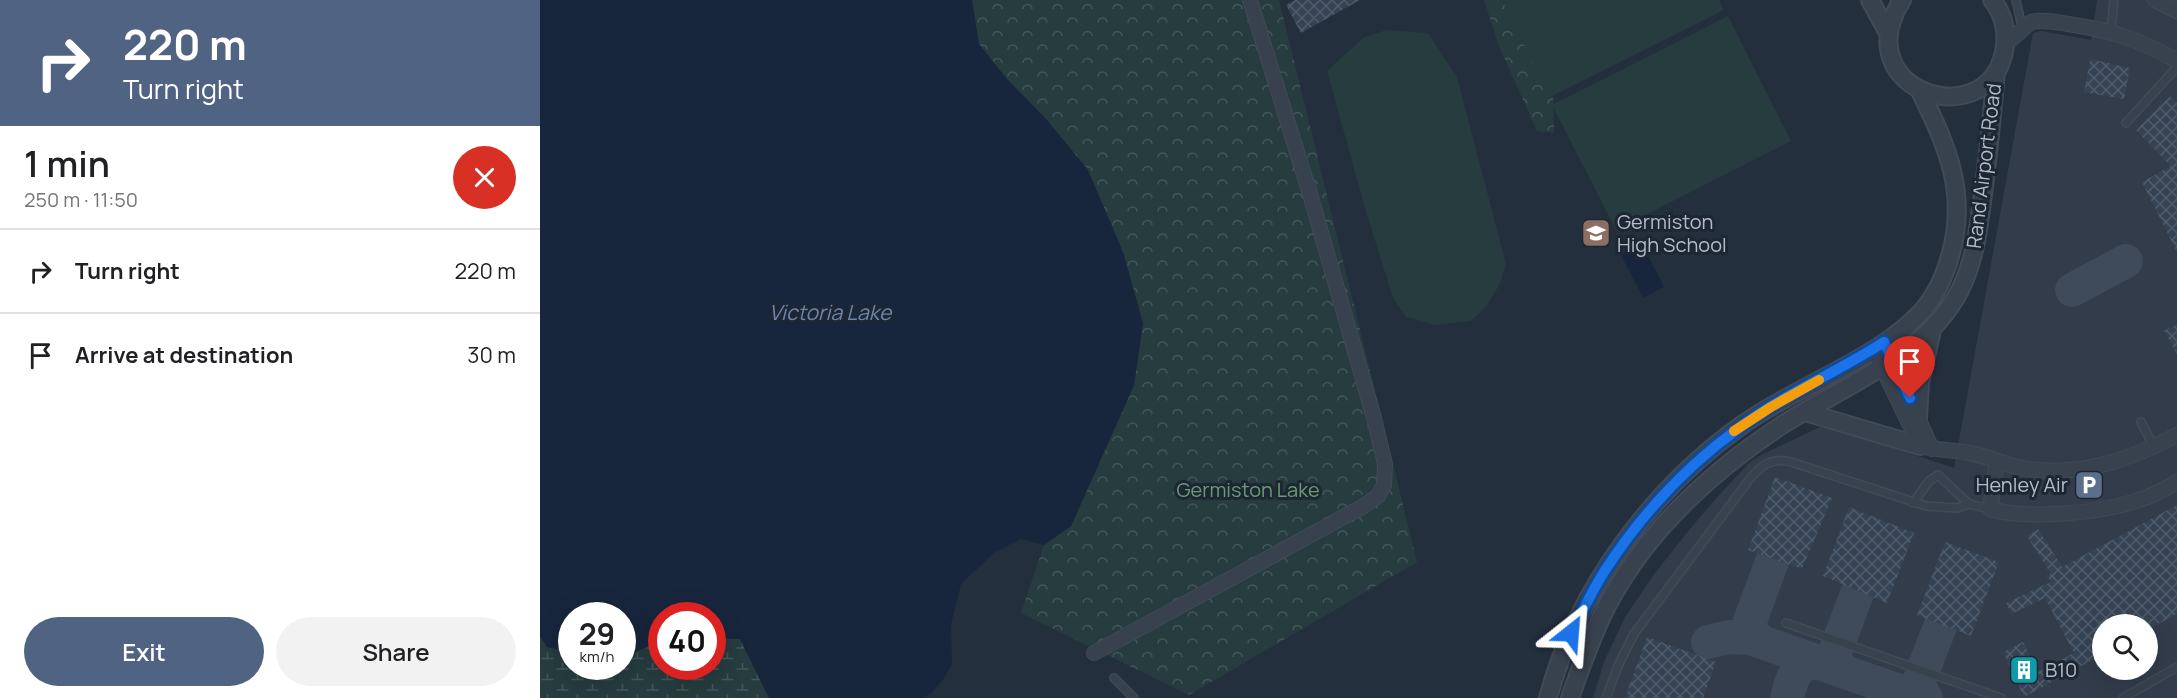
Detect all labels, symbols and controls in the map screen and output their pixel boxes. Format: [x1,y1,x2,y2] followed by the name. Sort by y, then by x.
[123,15,247,73] text: 220 m
[24,24,102,102] icon: right
[123,70,244,107] text: Turn right
[1960,82,2007,250] street label: Rand Airport Road
[24,139,110,188] text: 1 min
[453,146,516,209] button: close
[24,186,138,213] text: 250 m · 11:50
[1617,208,1727,258] place label: Germiston High School
[1580,217,1612,249] school or university icon: Germiston High School
[24,255,57,288] icon: right
[75,256,180,286] text: Turn right
[454,256,516,286] text: 220 m
[769,298,893,326] water label: Victoria Lake
[1884,336,1935,398] pin
[24,339,57,372] icon: arrive
[75,340,293,370] text: Arrive at destination
[467,340,516,370] text: 30 m
[1893,345,1926,378] icon: arrive
[2073,469,2105,501] parking icon: Henley Air
[1976,471,2068,498] place label: Henley Air
[1176,476,1320,503] park label: Germiston Lake
[1539,601,1603,665] position arrow
[648,602,726,680] speed limit sign: 40
[579,613,615,654] text: 29
[2092,614,2158,680] map controls
[2092,614,2158,680] button: search
[24,617,264,686] button: Exit
[276,617,516,686] button: Share
[580,646,614,667] text: km/h
[2008,654,2040,686] building icon: B10
[2045,656,2077,683] place label: B10

